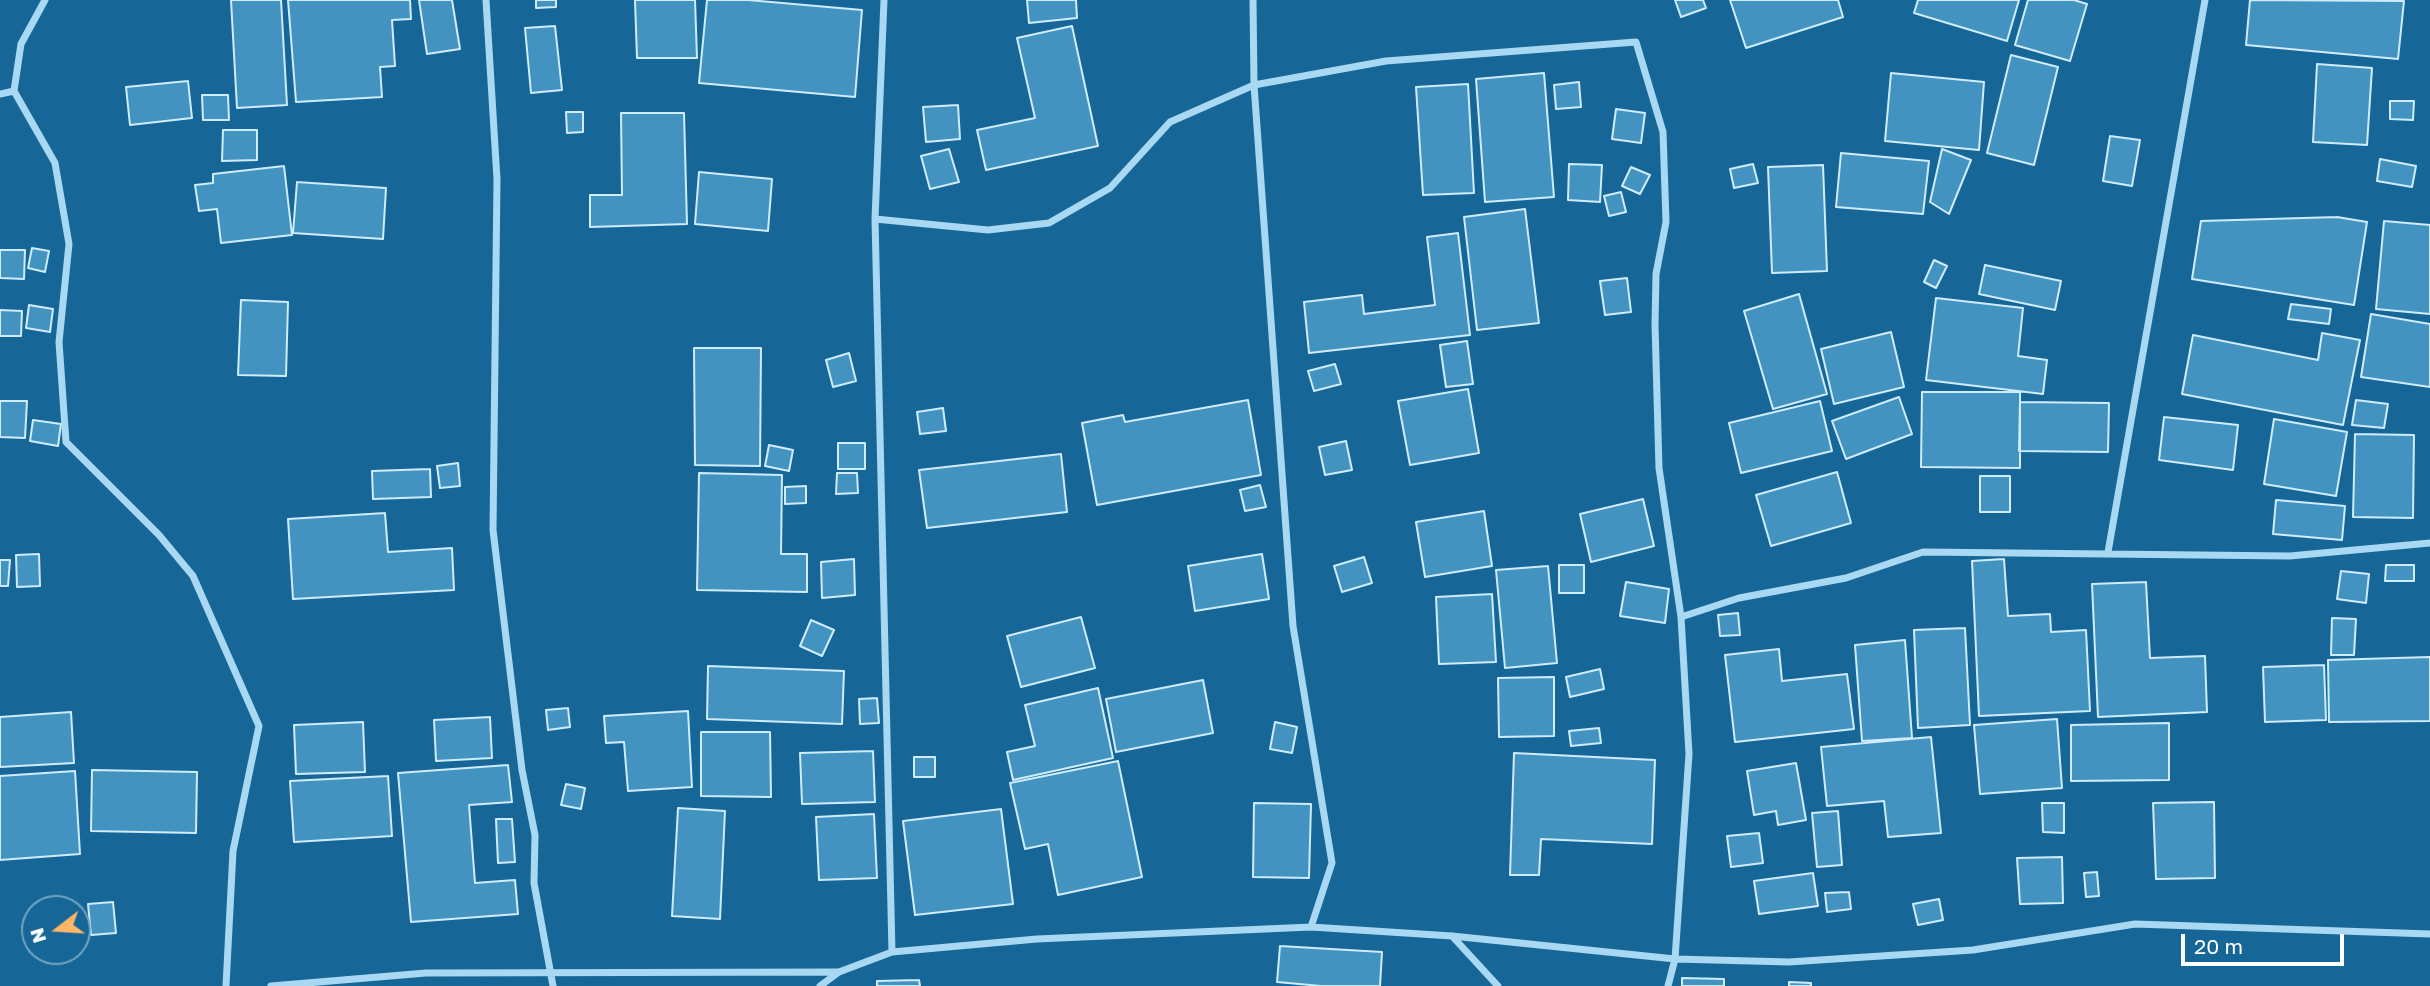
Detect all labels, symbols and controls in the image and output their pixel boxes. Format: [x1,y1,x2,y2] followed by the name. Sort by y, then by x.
[21,895,91,965] north arrow
[2185,920,2348,964] scale bar
[24,925,50,946] text: N
[2194,933,2243,959] text: 20 m

